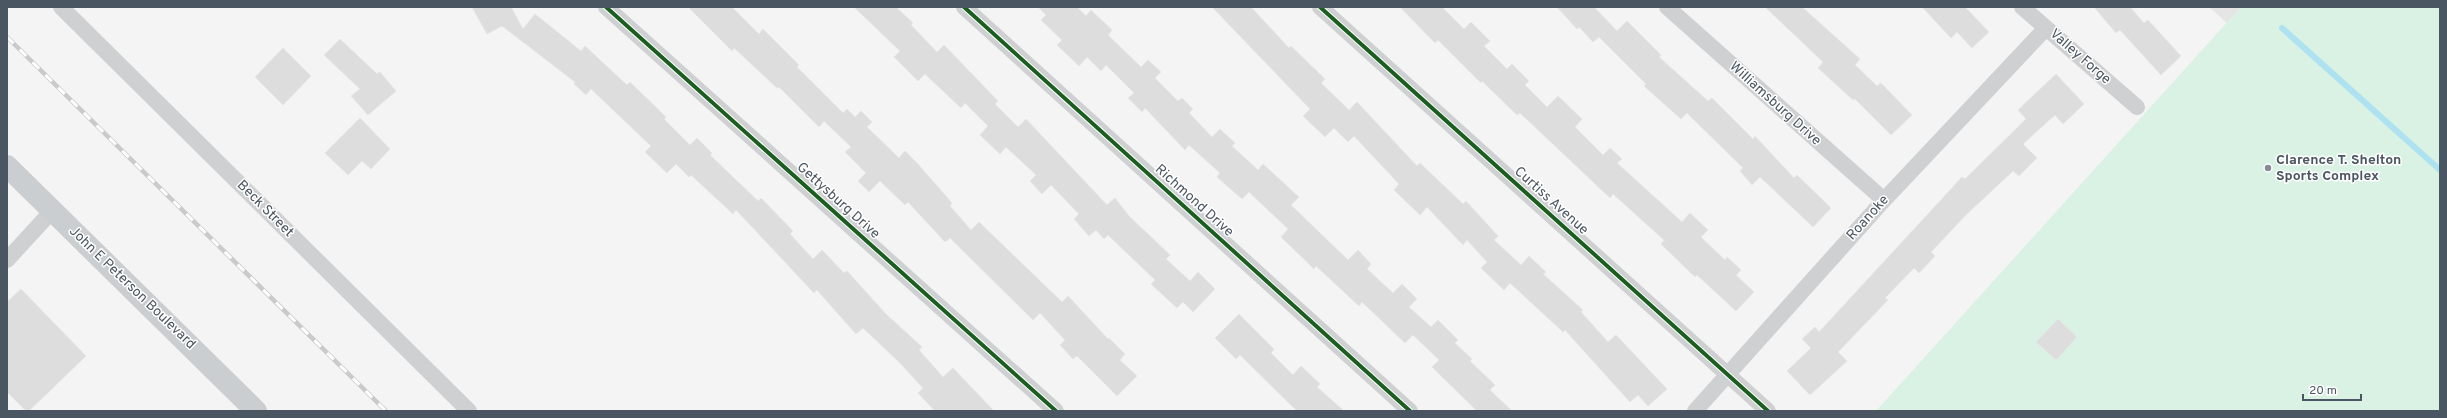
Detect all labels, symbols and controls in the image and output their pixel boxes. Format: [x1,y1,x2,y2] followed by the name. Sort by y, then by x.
[2046,26,2114,88] street label: Valley Forge
[1726,58,1824,150] street label: Williamsburg Drive
[2276,152,2401,185] place label: Clarence T. Shelton Sports Complex
[793,159,883,243] street label: Gettysburg Drive
[1151,161,1237,241] street label: Richmond Drive
[1510,163,1592,239] street label: Curtiss Avenue
[2263,163,2273,173] marker: Clarence T. Shelton Sports Complex
[233,177,297,241] street label: Beck Street
[1843,192,1893,244] street label: Roanoke
[65,223,199,353] street label: John E Peterson Boulevard
[2303,376,2361,402] scale bar
[2309,383,2337,399] text: 20 m

